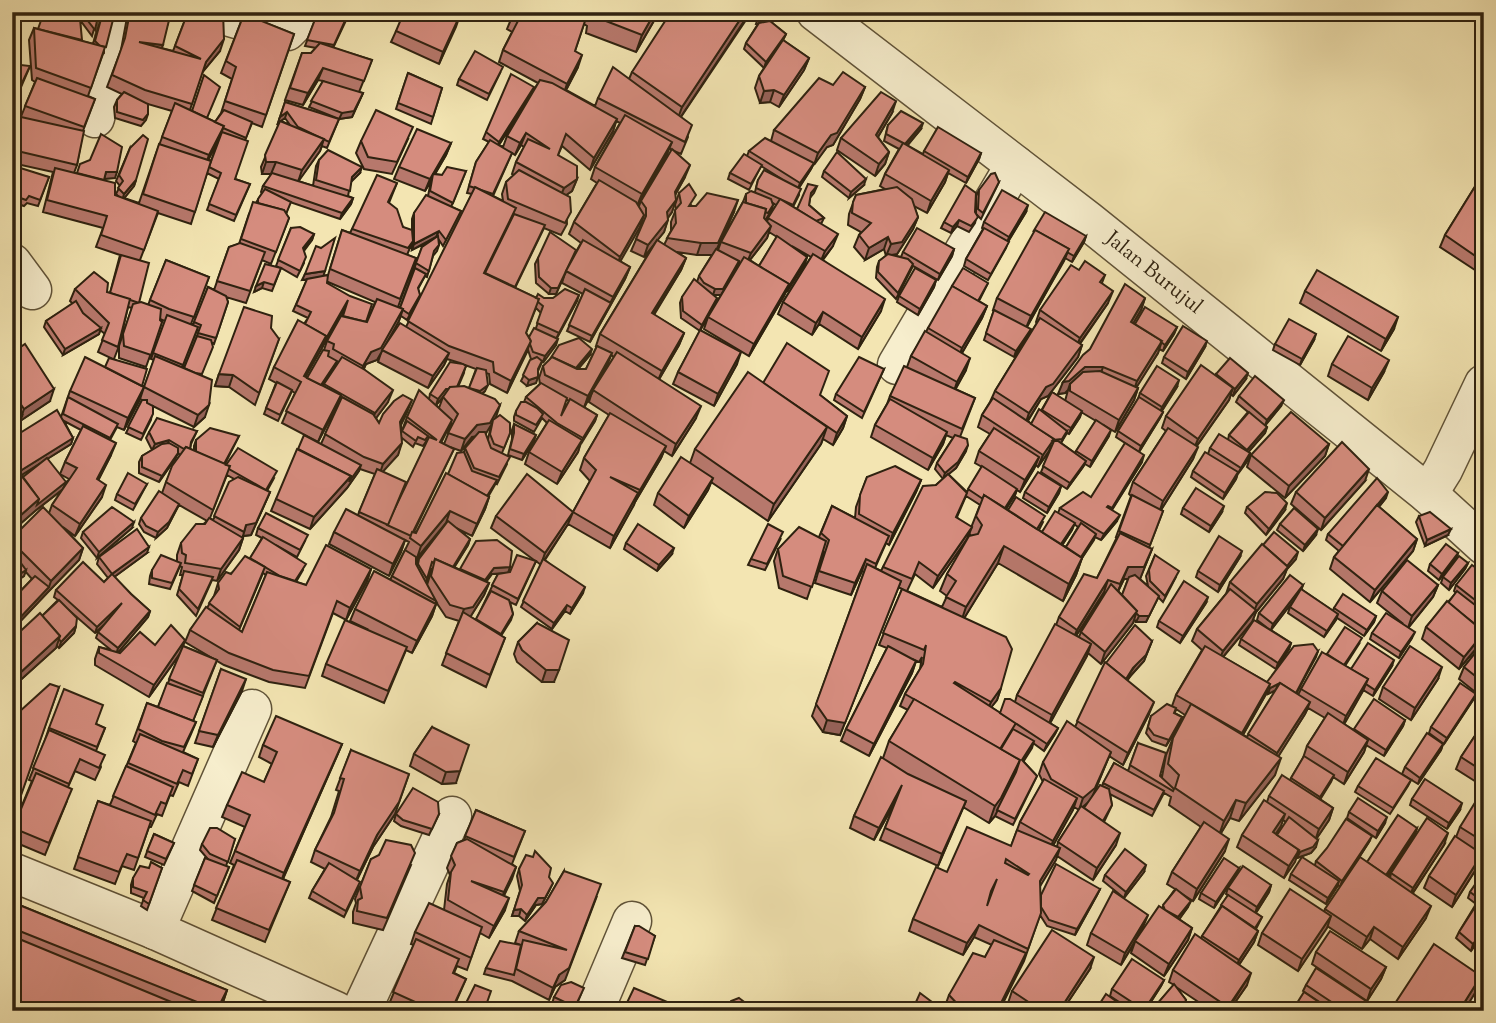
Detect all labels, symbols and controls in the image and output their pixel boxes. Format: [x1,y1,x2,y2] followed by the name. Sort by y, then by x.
[1098,224,1209,322] street label: Jalan Burujul

